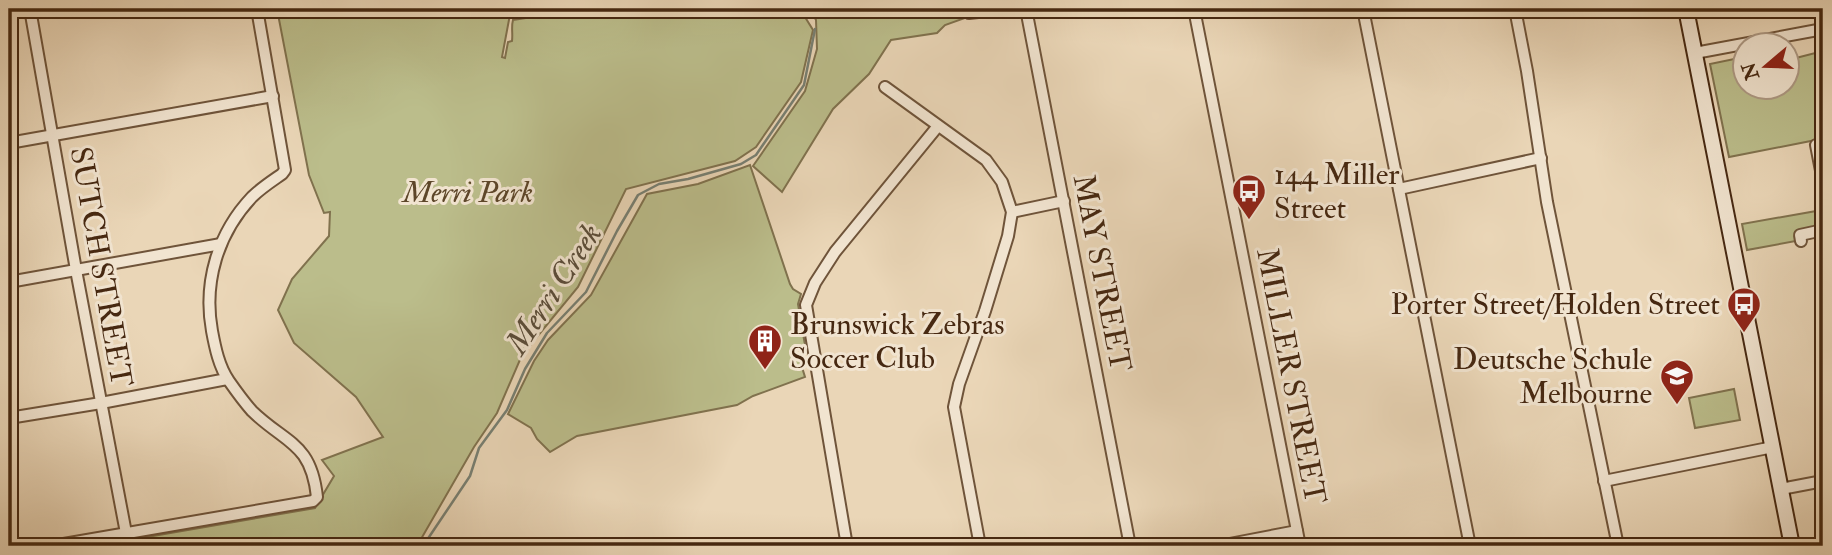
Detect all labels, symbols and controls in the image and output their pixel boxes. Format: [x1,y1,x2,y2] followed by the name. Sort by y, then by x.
[1730,32,1800,102] north arrow
[1736,58,1765,84] text: N
[62,144,140,390] street label: SUTCH STREET
[1274,156,1399,227] place label: 144 Miller Street
[1065,171,1139,375] street label: MAY STREET
[1230,172,1268,221] bus stop icon: 144 Miller Street
[401,174,533,211] park label: Merri Park
[496,216,611,364] water label: Merri Creek
[1248,245,1334,507] street label: MILLER STREET
[1725,285,1763,334] bus stop icon: Porter Street/Holden Street
[1390,286,1720,323] place label: Porter Street/Holden Street
[790,306,1005,377] place label: Brunswick Zebras Soccer Club
[746,322,784,371] building icon: Brunswick Zebras Soccer Club
[1453,341,1652,412] place label: Deutsche Schule Melbourne
[1658,357,1696,406] school or university icon: Deutsche Schule Melbourne

